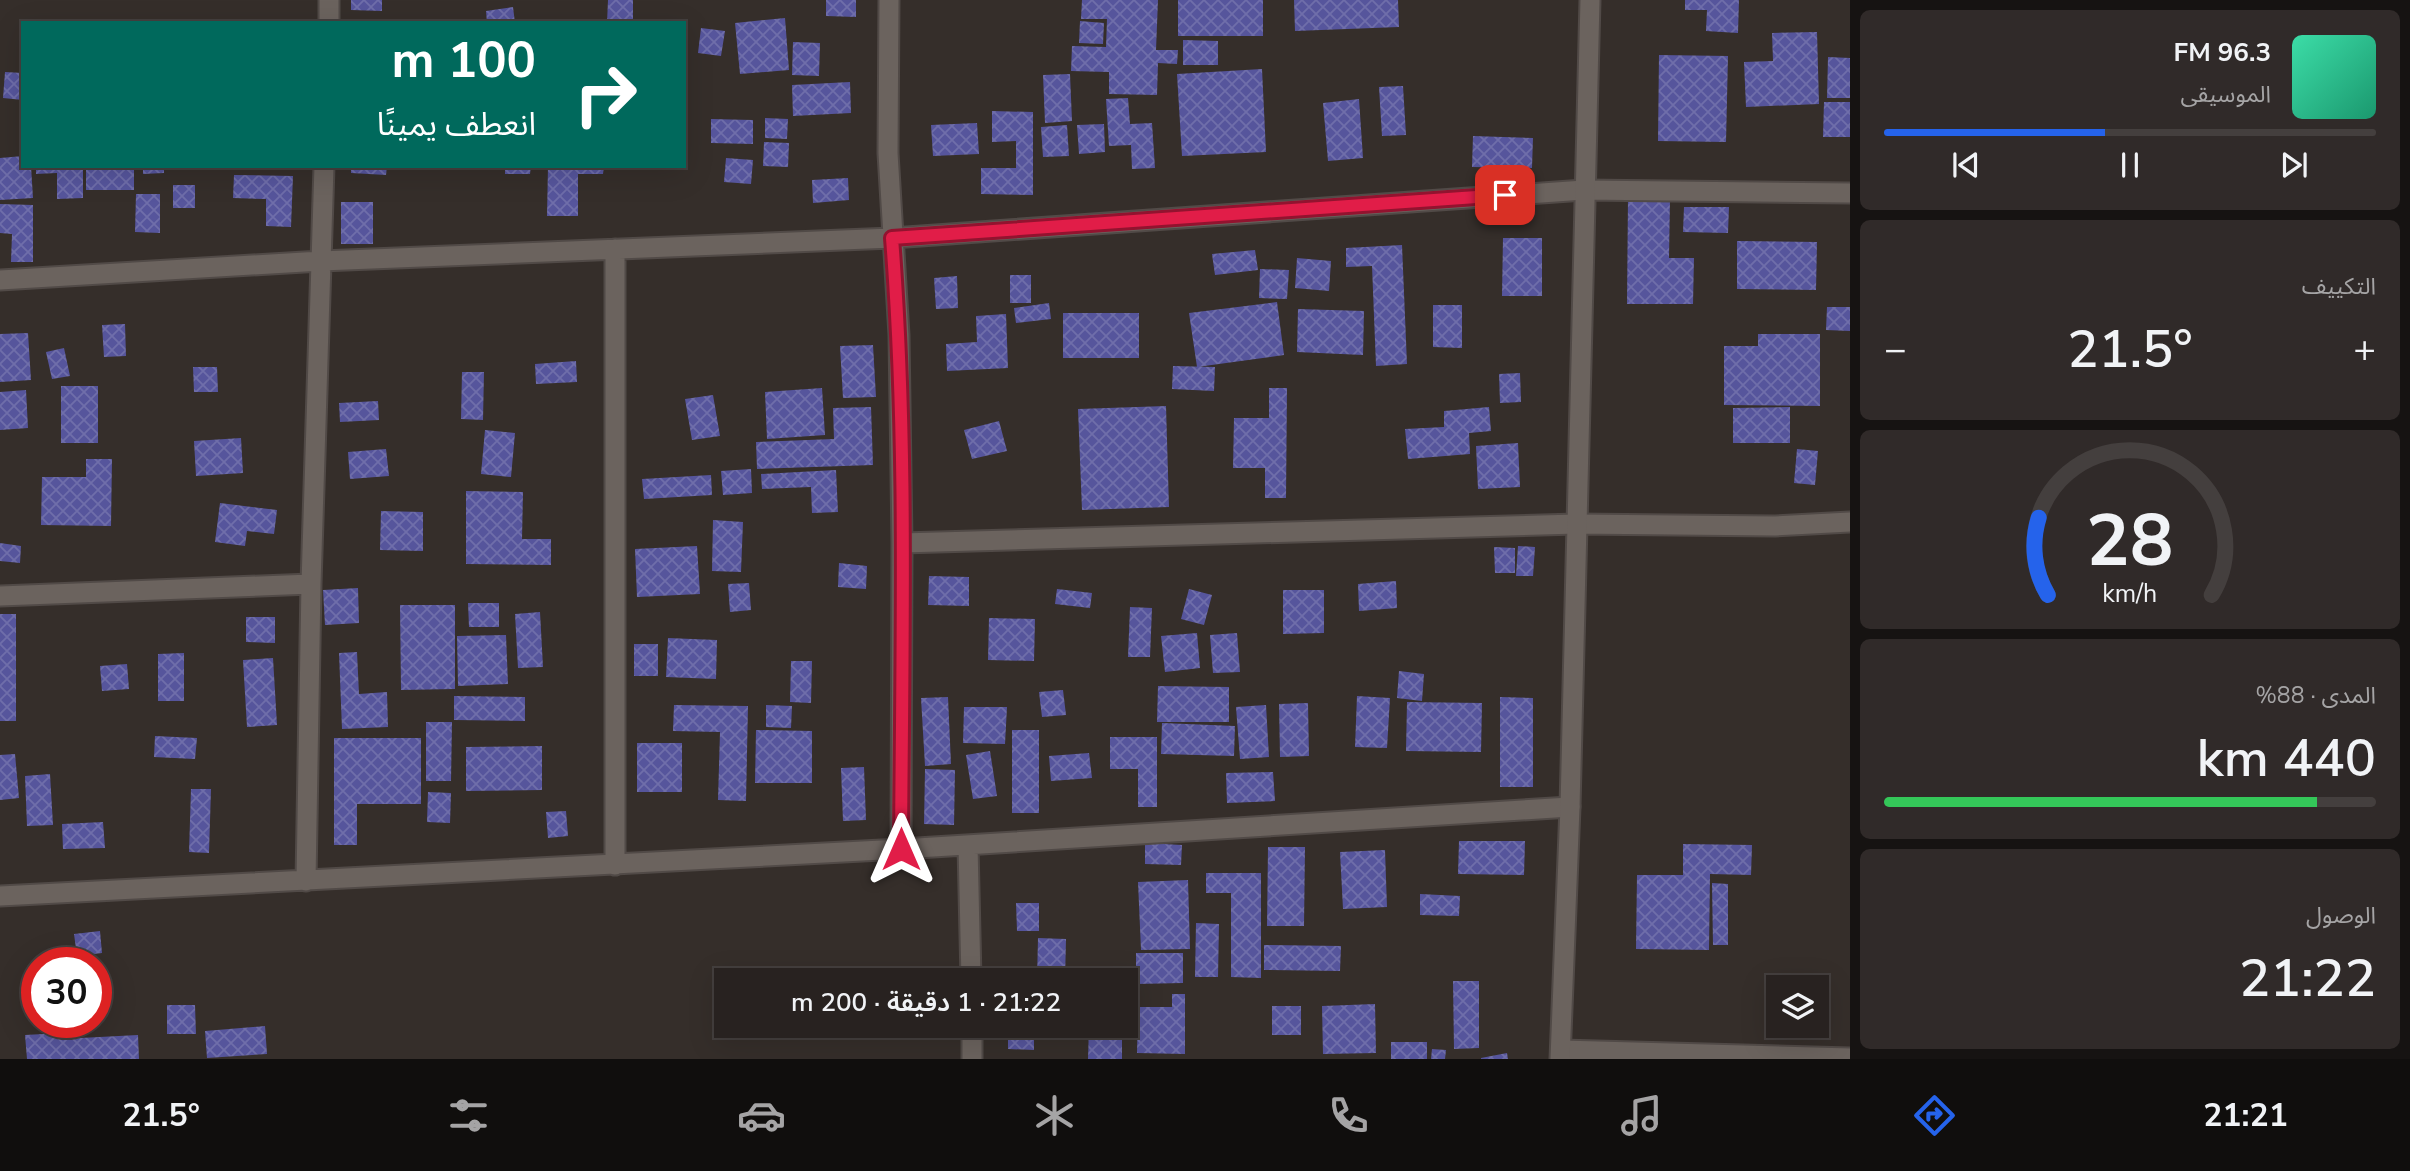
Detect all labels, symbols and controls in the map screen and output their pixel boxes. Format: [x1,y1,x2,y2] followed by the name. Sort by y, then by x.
[392,27,536,94] text: 100 m
[2174,35,2271,70] text: 96.3 FM
[560,49,651,140] icon: right
[2180,79,2271,110] text: الموسيقى
[377,103,536,146] text: انعطف يمينًا
[1947,146,1985,184] icon: previous
[2111,146,2149,184] icon: pause
[2275,146,2313,184] icon: next
[1475,165,1535,225] pin
[1486,176,1524,214] icon: arrive
[2302,271,2376,302] text: التكييف
[2067,314,2193,385] text: 21.5°
[1884,324,1907,375] text: −
[2353,324,2376,375] text: +
[2086,492,2174,592] text: 28
[2102,577,2158,611] text: km/h
[2255,680,2376,711] text: المدى · 88%
[2197,723,2376,794] text: 440 km
[864,812,938,886] position arrow
[2306,900,2376,931] text: الوصول
[2239,943,2376,1014] text: 21:22
[21,947,112,1038] speed limit sign: 30
[1766,975,1829,1038] map controls
[1766,975,1829,1038] button: layers
[791,985,1061,1020] text: 21:22 · 1 دقيقة · 200 m
[444,1091,493,1140] icon: filters
[737,1091,786,1140] icon: car
[1030,1091,1079,1140] icon: climate
[1324,1091,1373,1140] icon: phone
[1617,1091,1666,1140] icon: music
[1910,1091,1959,1140] icon: directions
[122,1094,200,1137] text: 21.5°
[2203,1094,2288,1137] text: 21:21

